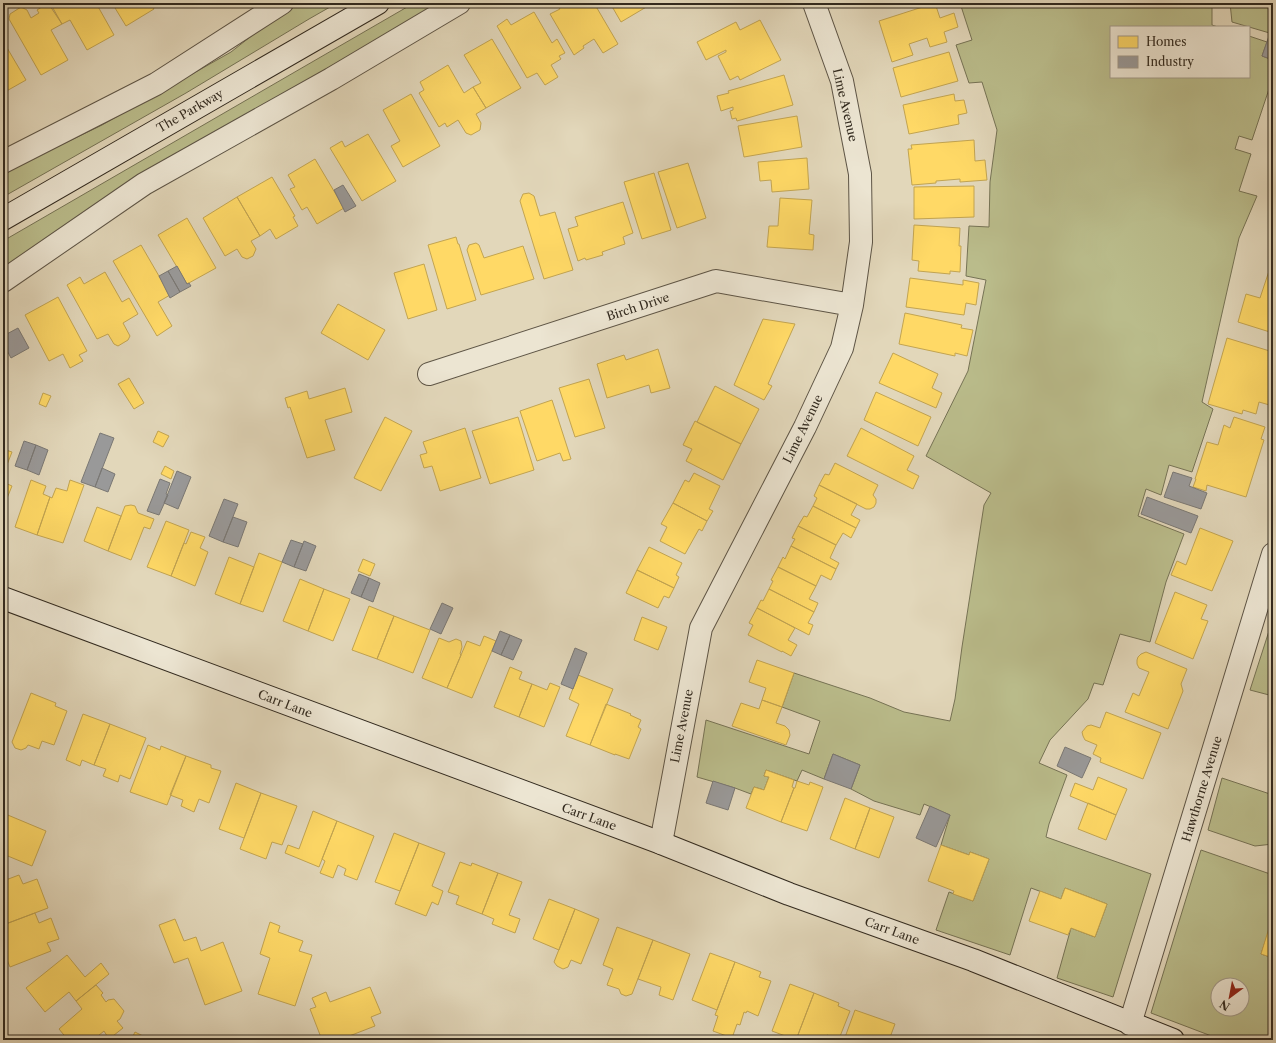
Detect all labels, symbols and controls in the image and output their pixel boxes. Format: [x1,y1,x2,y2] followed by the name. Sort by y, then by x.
[1110,26,1250,78] legend
[1146,34,1186,49] text: Homes
[1146,54,1194,69] text: Industry
[830,67,861,143] street label: Lime Avenue
[154,85,226,136] street label: The Parkway
[605,289,671,324] street label: Birch Drive
[779,392,826,466] street label: Lime Avenue
[256,686,315,721] street label: Carr Lane
[667,688,696,764] street label: Lime Avenue
[1178,734,1225,844] street label: Hawthorne Avenue
[560,800,619,833] street label: Carr Lane
[863,914,922,947] street label: Carr Lane
[1210,977,1250,1017] north arrow
[1217,997,1232,1014] text: N

